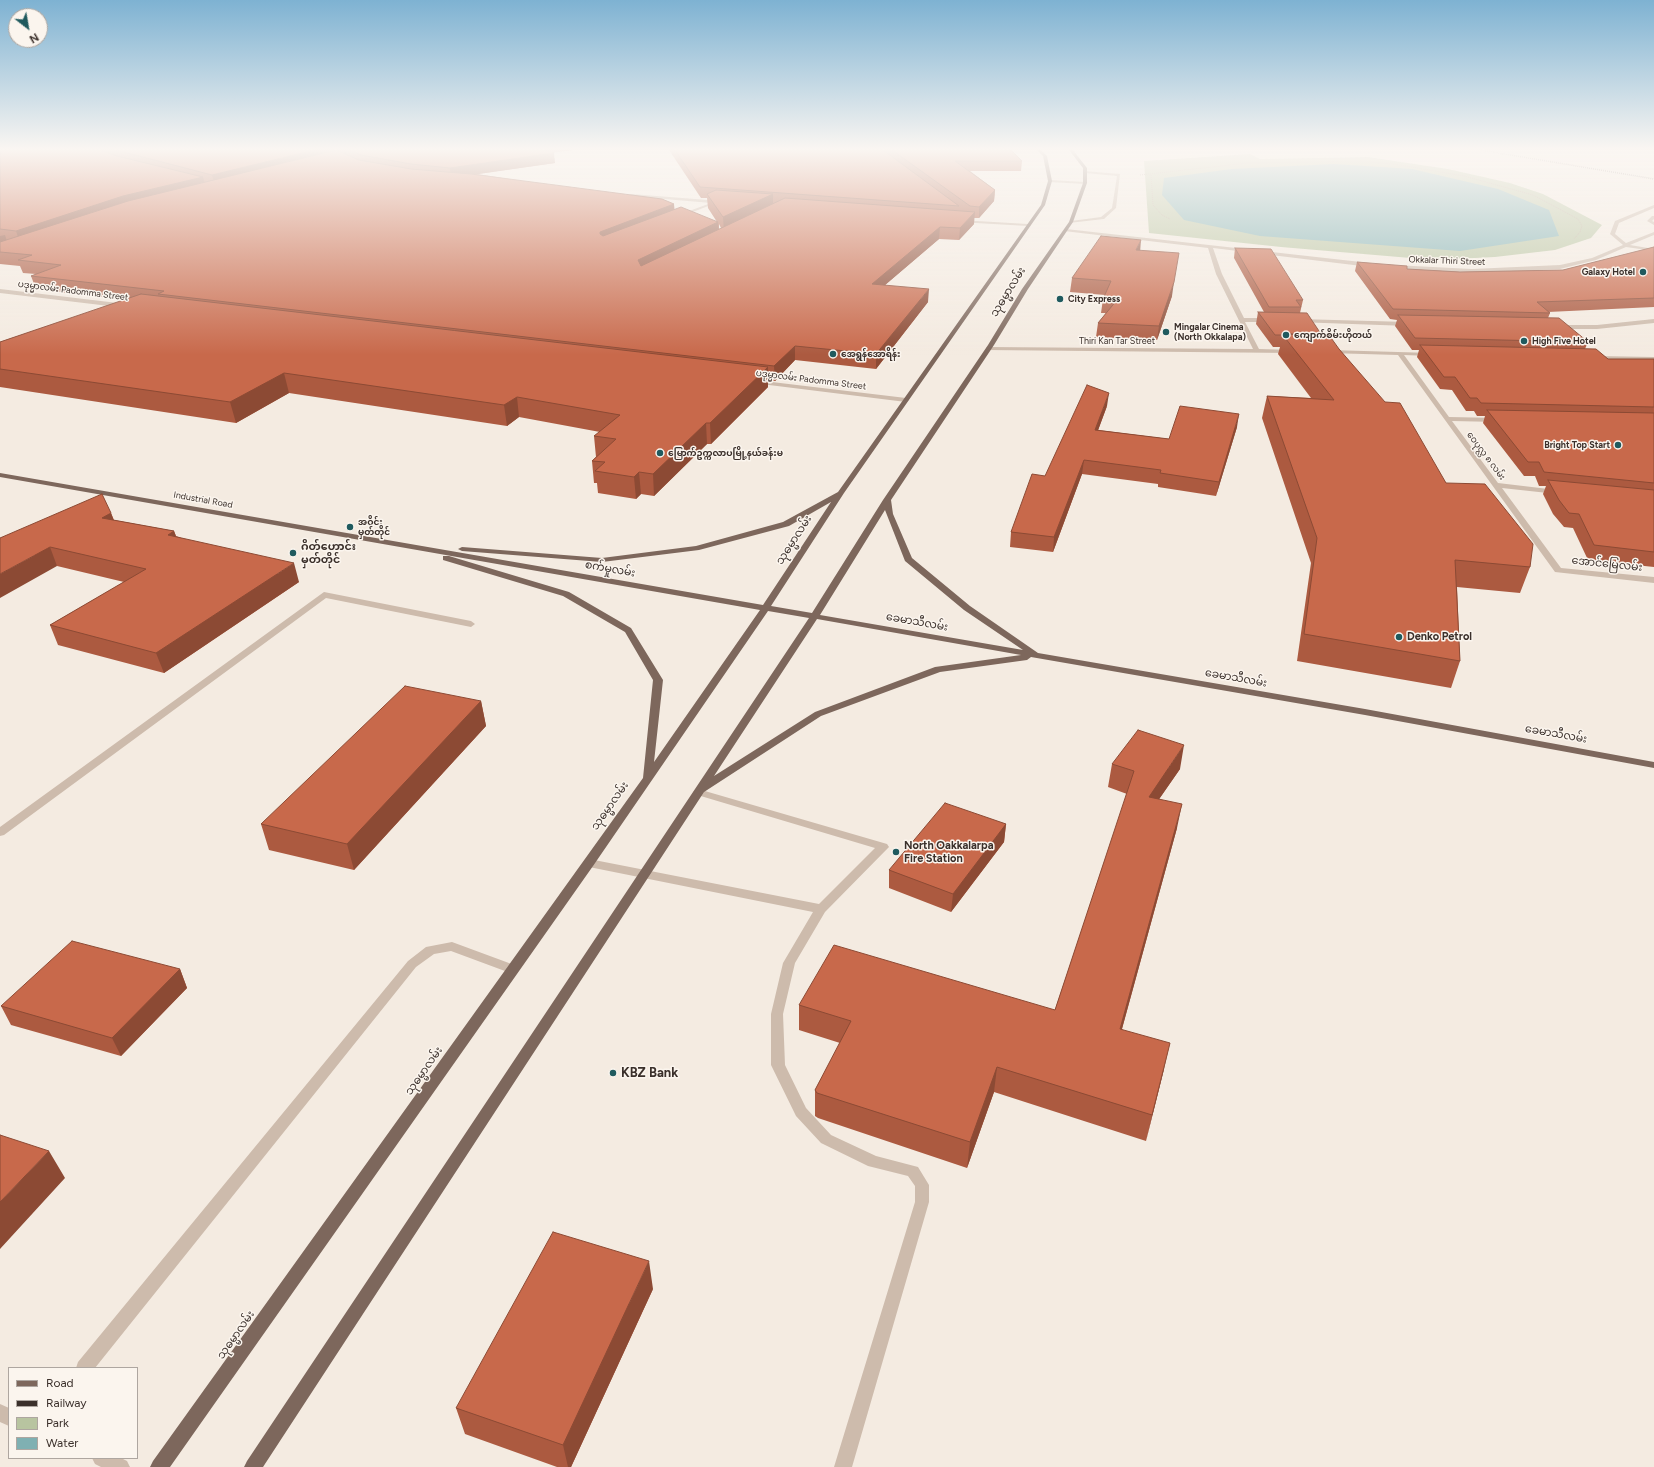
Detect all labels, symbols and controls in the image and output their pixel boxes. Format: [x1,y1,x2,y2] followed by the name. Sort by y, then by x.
[8,8,48,48] north arrow
[27,30,41,46] text: N
[1408,254,1486,268] street label: Okkalar Thiri Street
[988,265,1028,319] street label: သုဓမ္မာလမ်း
[1582,267,1635,277] place label: Galaxy Hotel
[1638,267,1648,277] marker: Galaxy Hotel
[17,279,129,303] street label: ပဒုမ္မာလမ်း Padomma Street
[1055,294,1065,304] marker: City Express
[1068,294,1120,304] place label: City Express
[1174,322,1246,343] place label: Mingalar Cinema (North Okkalapa)
[1161,327,1171,337] marker: Mingalar Cinema (North Okkalapa)
[1281,330,1291,340] marker: ကျောက်စိမ်းဟိုတယ်
[1294,330,1372,340] place label: ကျောက်စိမ်းဟိုတယ်
[1079,336,1155,346] street label: Thiri Kan Tar Street
[1519,336,1529,346] marker: High Five Hotel
[1532,336,1596,346] place label: High Five Hotel
[828,349,838,359] marker: အေရွန်အောရိန်း
[841,349,900,359] place label: အေရွန်အောရိန်း
[755,368,867,392] street label: ပဒုမ္မာလမ်း Padomma Street
[1464,430,1508,482] street label: ဝေပုလ္လ ၈ လမ်း
[1544,440,1610,450] place label: Bright Top Start
[1613,440,1623,450] marker: Bright Top Start
[655,448,665,458] marker: မြောက်ဥက္ကလာပမြို့နယ်ခန်းမ
[668,448,783,458] place label: မြောက်ဥက္ကလာပမြို့နယ်ခန်းမ
[173,489,233,511] street label: Industrial Road
[773,513,815,567] street label: သုဓမ္မာလမ်း
[358,517,390,538] place label: အဝိုင်း မှတ်တိုင်
[345,522,355,532] marker: အဝိုင်း မှတ်တိုင်
[301,540,356,566] place label: ဂိတ်ဟောင်း မှတ်တိုင်
[288,548,298,558] marker: ဂိတ်ဟောင်း မှတ်တိုင်
[1571,554,1643,574] street label: အောင်မြေလမ်း
[584,558,636,580] street label: စက်မှုလမ်း
[885,610,949,634] street label: ခေမာသီလမ်း
[1407,630,1472,644] place label: Denko Petrol
[1394,632,1404,642] marker: Denko Petrol
[1204,666,1268,690] street label: ခေမာသီလမ်း
[1524,722,1588,746] street label: ခေမာသီလမ်း
[589,779,631,833] street label: သုဓမ္မာလမ်း
[904,839,994,865] place label: North Oakkalarpa Fire Station
[891,847,901,857] marker: North Oakkalarpa Fire Station
[403,1044,445,1098] street label: သုဓမ္မာလမ်း
[621,1065,678,1081] place label: KBZ Bank
[608,1068,618,1078] marker: KBZ Bank
[215,1308,257,1362] street label: သုဓမ္မာလမ်း
[8,1367,138,1459] legend
[46,1376,74,1390] text: Road
[46,1396,87,1410] text: Railway
[46,1416,69,1430] text: Park
[46,1436,78,1450] text: Water

